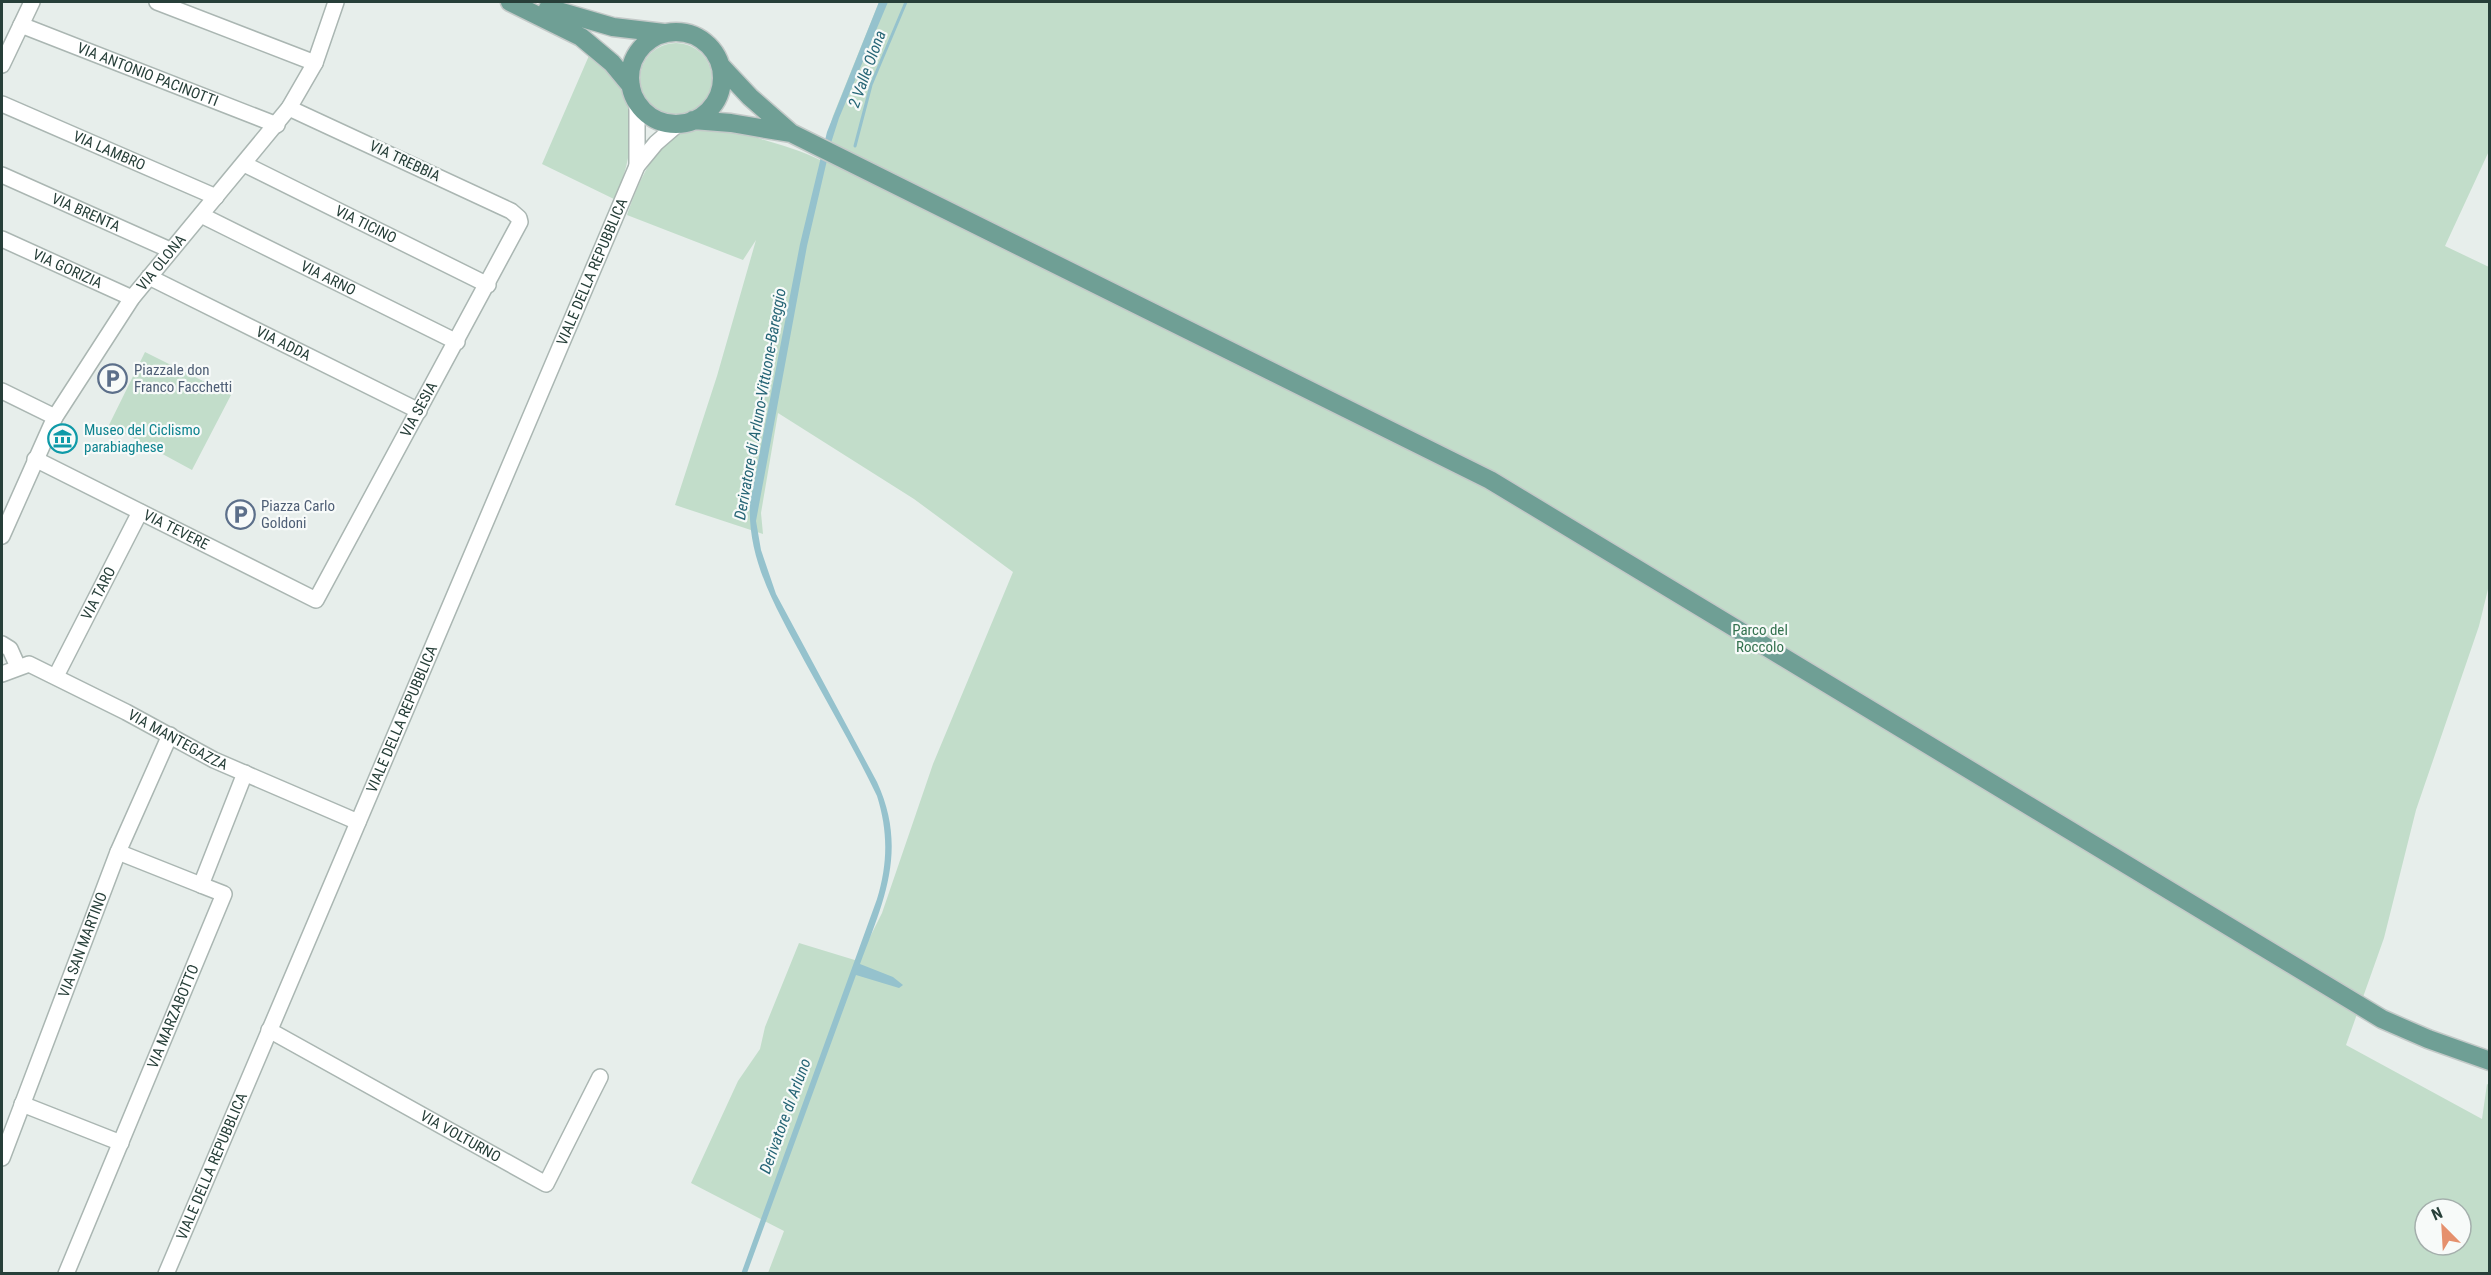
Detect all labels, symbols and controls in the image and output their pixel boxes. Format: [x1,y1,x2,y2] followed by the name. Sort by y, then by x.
[844,28,890,110] water label: 2 Valle Olona
[74,39,221,110] street label: VIA ANTONIO PACINOTTI
[70,127,148,174] street label: VIA LAMBRO
[367,137,444,185] street label: VIA TREBBIA
[49,189,123,236] street label: VIA BRENTA
[553,195,631,348] street label: VIALE DELLA REPUBBLICA
[332,202,400,247] street label: VIA TICINO
[133,231,190,294] street label: VIA OLONA
[30,245,105,292] street label: VIA GORIZIA
[298,257,359,299] street label: VIA ARNO
[730,287,790,521] water label: Derivatore di Arluno-Vittuone-Bareggio
[253,323,314,365] street label: VIA ADDA
[134,361,232,396] place label: Piazzale don Franco Facchetti
[97,363,129,395] parking icon: Piazzale don Franco Facchetti
[397,378,441,440] street label: VIA SESIA
[84,421,200,456] place label: Museo del Ciclismo parabiaghese
[47,423,79,455] museum icon: Museo del Ciclismo parabiaghese
[261,497,335,532] place label: Piazza Carlo Goldoni
[224,499,256,531] parking icon: Piazza Carlo Goldoni
[141,506,212,554] street label: VIA TEVERE
[77,564,119,623] street label: VIA TARO
[1732,621,1788,656] park label: Parco del Roccolo
[363,642,441,795] street label: VIALE DELLA REPUBBLICA
[125,706,231,774] street label: VIA MANTEGAZZA
[55,890,111,1000] street label: VIA SAN MARTINO
[144,962,203,1071] street label: VIA MARZABOTTO
[755,1056,815,1176] water label: Derivatore di Arluno
[173,1090,251,1243] street label: VIALE DELLA REPUBBLICA
[417,1107,504,1166] street label: VIA VOLTURNO
[2413,1197,2473,1257] north arrow
[2429,1203,2445,1224] text: N

